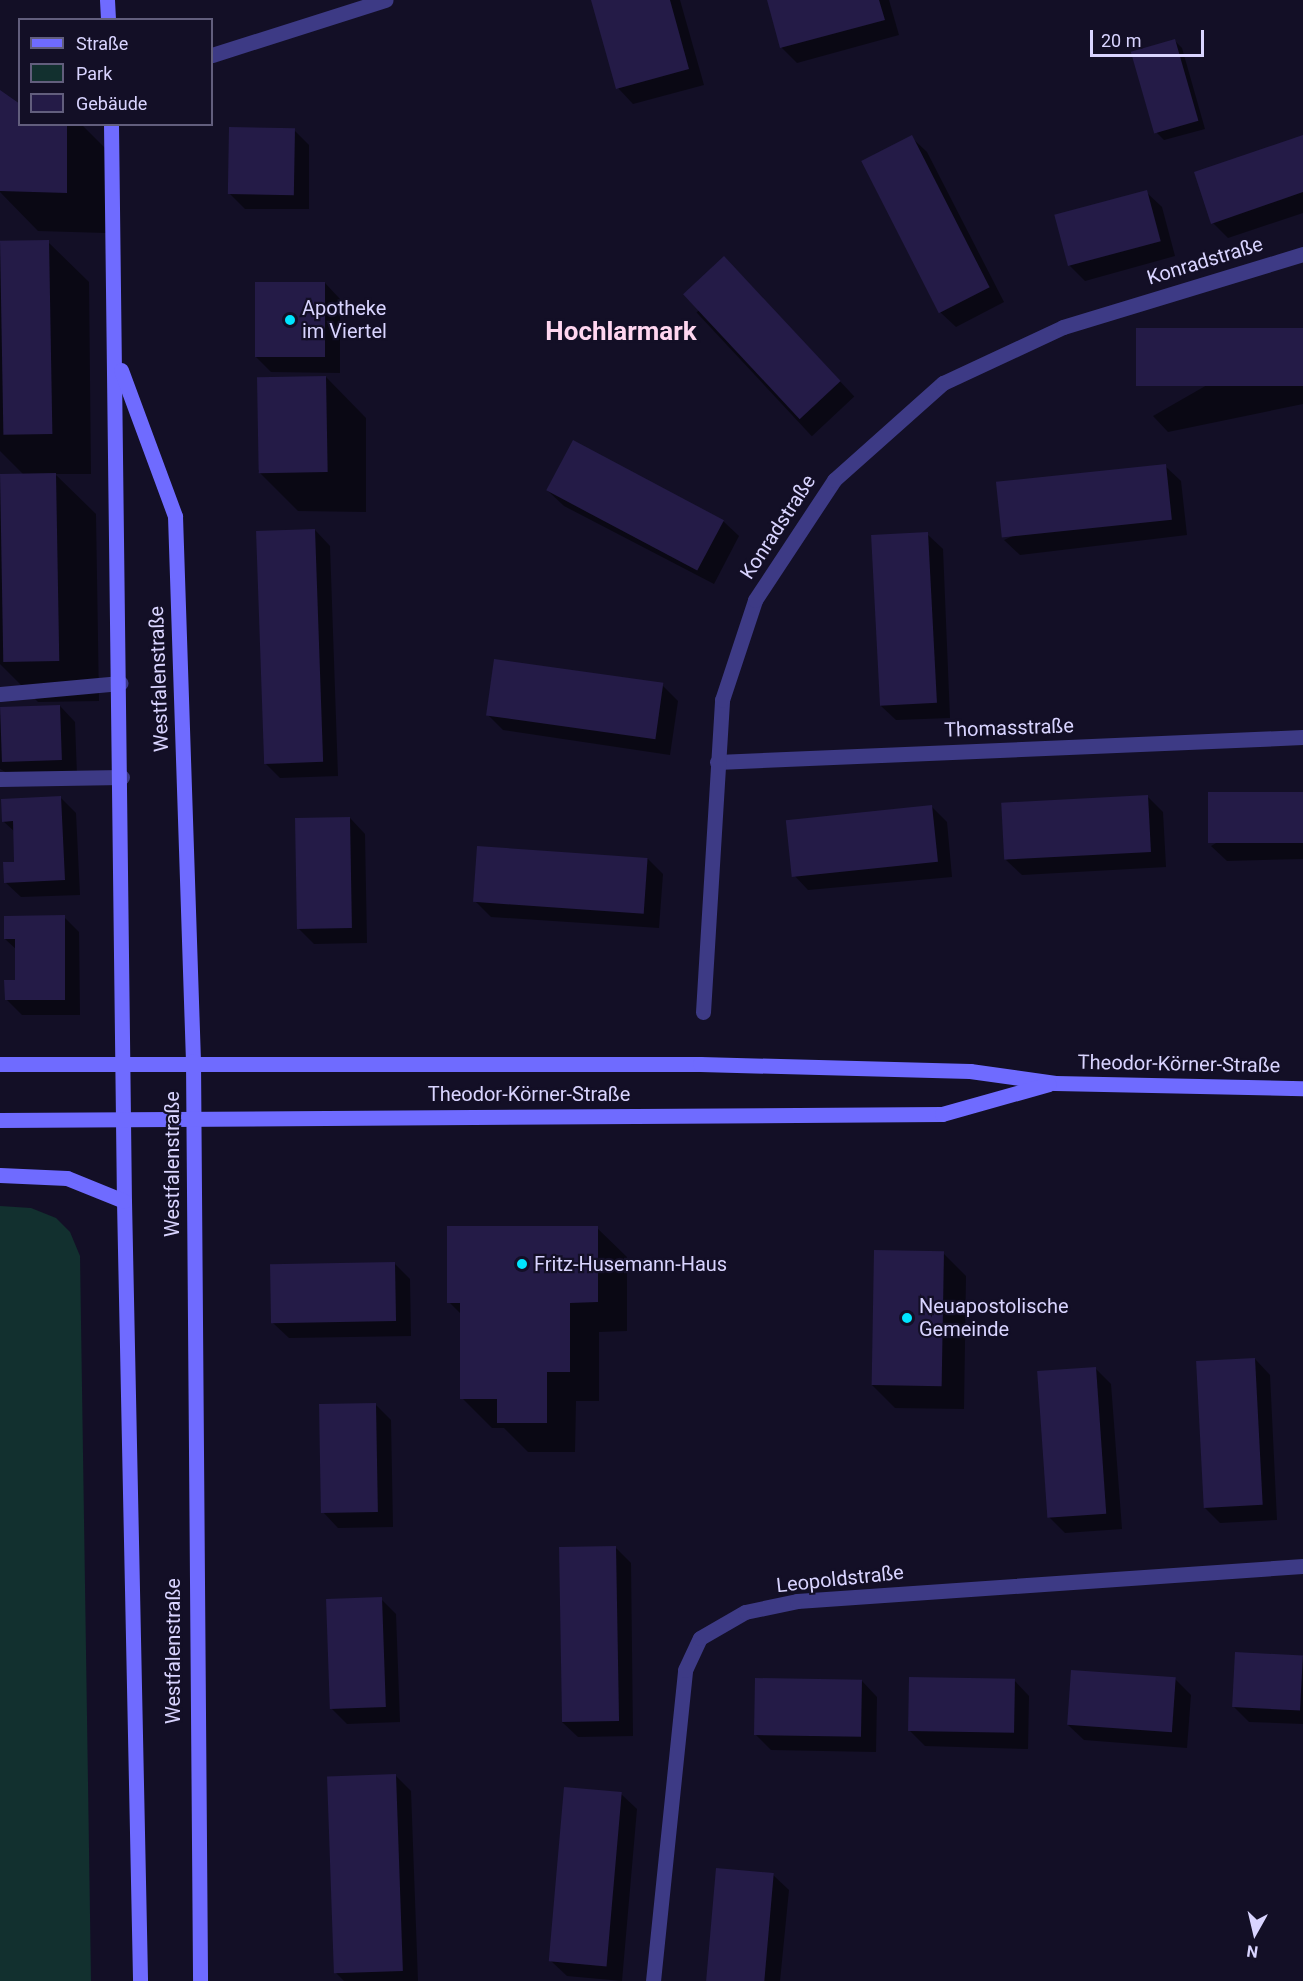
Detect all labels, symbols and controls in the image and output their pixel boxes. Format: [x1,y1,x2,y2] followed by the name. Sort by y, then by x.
[18,18,213,126] legend
[1093,18,1207,56] scale bar
[1101,30,1141,51] text: 20 m
[76,33,128,54] text: Straße
[76,63,112,84] text: Park
[76,93,147,114] text: Gebäude
[1144,232,1266,290] street label: Konradstraße
[302,296,387,343] place label: Apotheke im Viertel
[283,313,297,327] marker: Apotheke im Viertel
[545,316,697,348] district label: Hochlarmark
[735,470,821,584] street label: Konradstraße
[144,606,174,752] street label: Westfalenstraße
[944,714,1074,742] street label: Thomasstraße
[1078,1050,1280,1078] street label: Theodor-Körner-Straße
[428,1082,630,1106] street label: Theodor-Körner-Straße
[160,1091,184,1237] street label: Westfalenstraße
[534,1252,727,1276] place label: Fritz-Husemann-Haus
[515,1257,529,1271] marker: Fritz-Husemann-Haus
[919,1294,1069,1341] place label: Neuapostolische Gemeinde
[900,1311,914,1325] marker: Neuapostolische Gemeinde
[775,1560,905,1598] street label: Leopoldstraße
[161,1578,185,1724] street label: Westfalenstraße
[1225,1903,1285,1963] north arrow
[1246,1941,1259,1962] text: N

